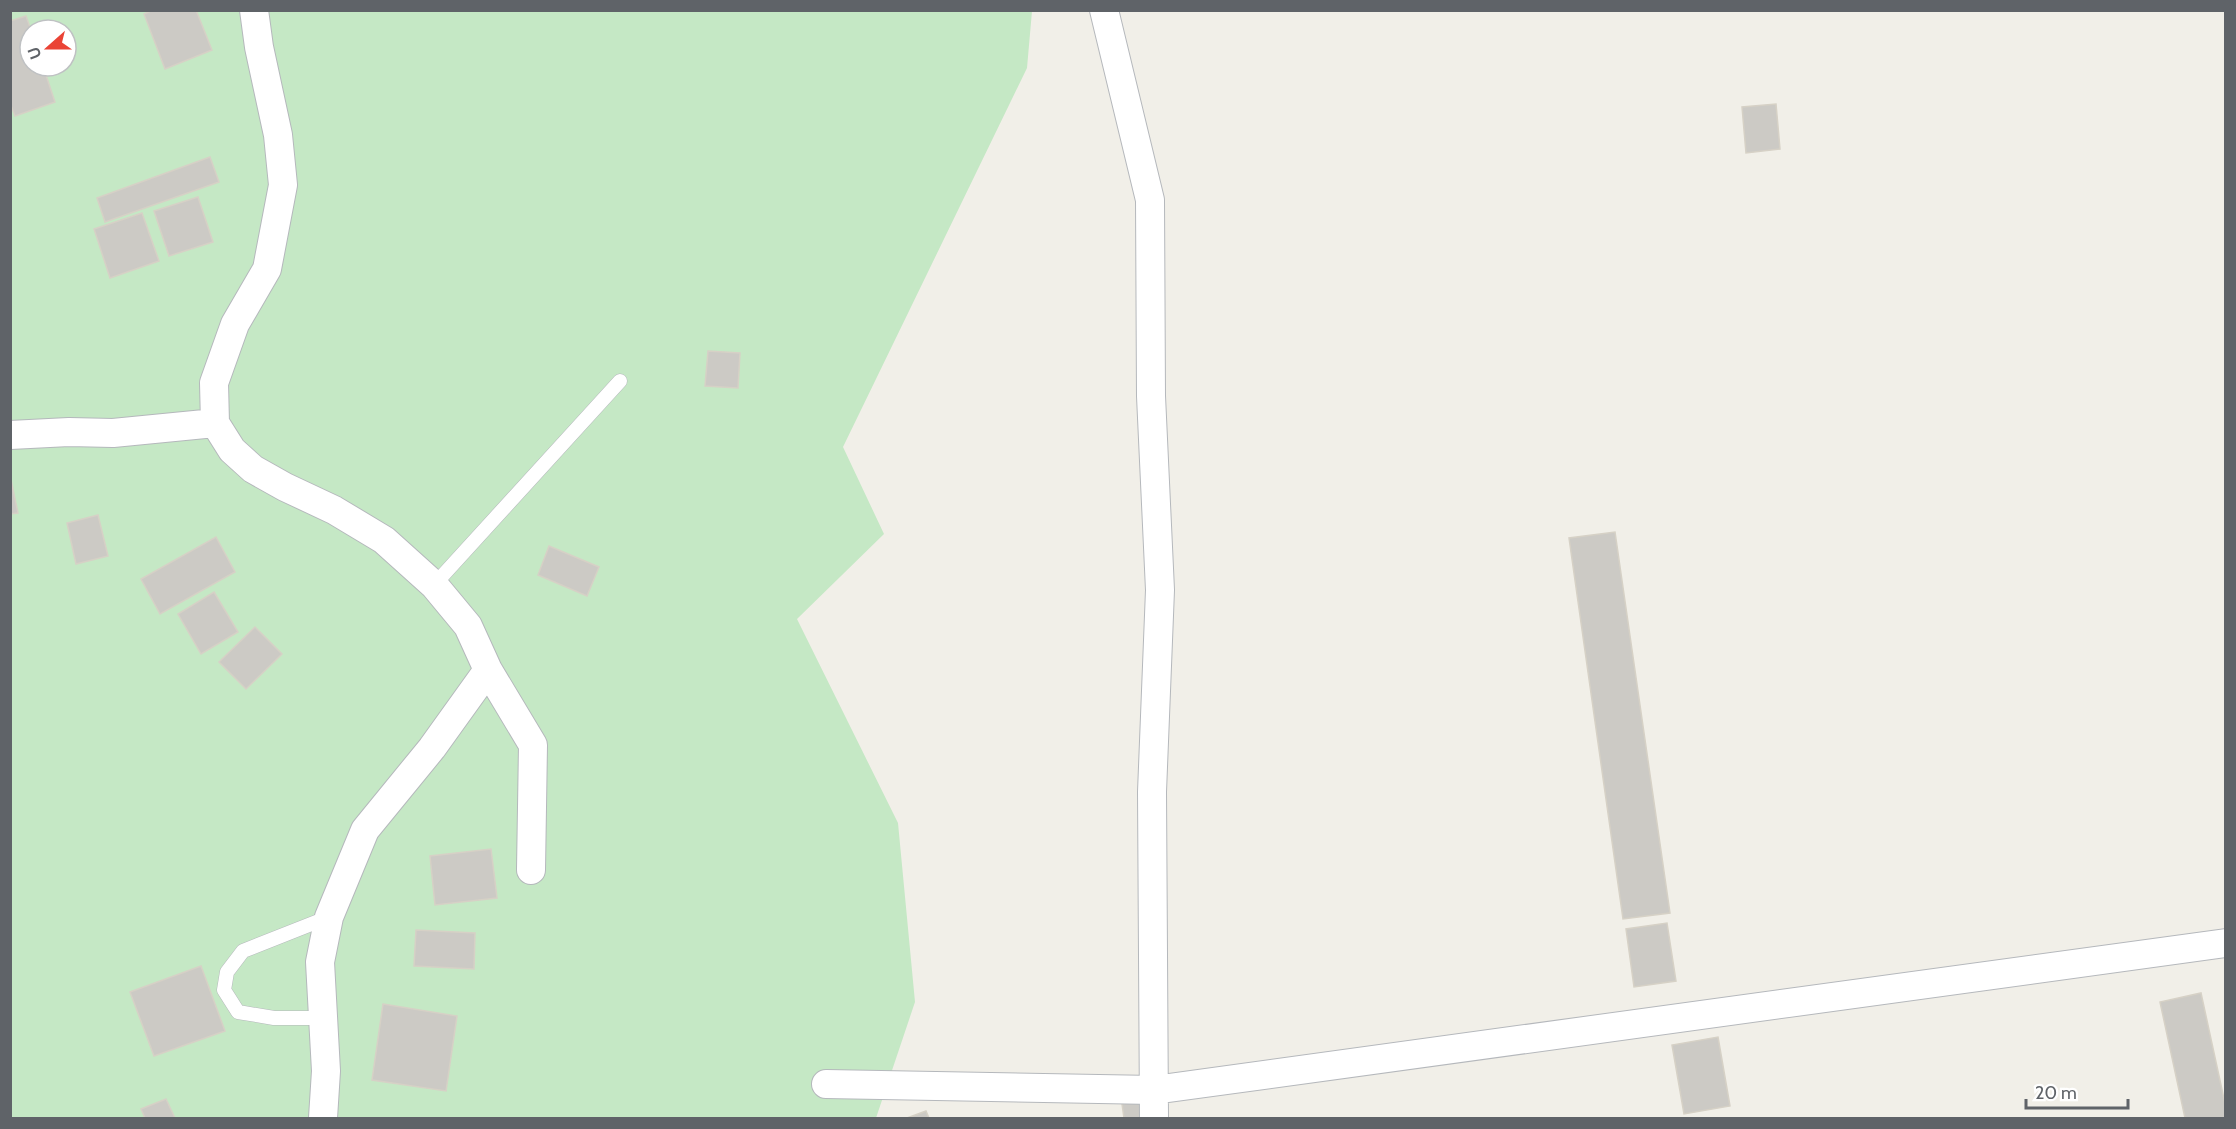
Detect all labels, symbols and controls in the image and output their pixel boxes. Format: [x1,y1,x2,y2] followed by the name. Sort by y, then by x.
[18,18,78,78] north arrow
[24,44,45,62] text: U
[2026,1072,2128,1110] scale bar
[2035,1082,2077,1104] text: 20 m

